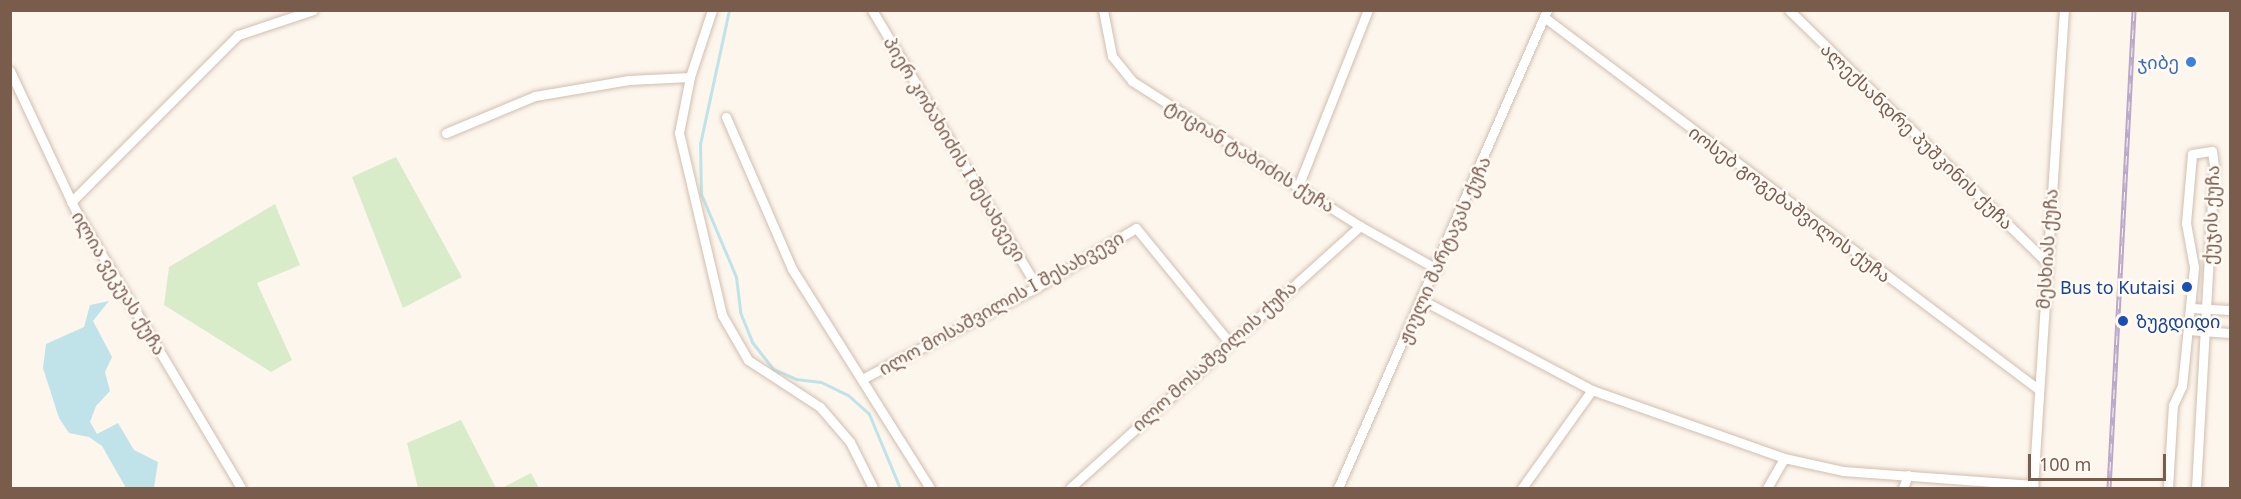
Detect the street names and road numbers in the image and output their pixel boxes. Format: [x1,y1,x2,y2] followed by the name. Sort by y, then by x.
[879,33,1031,265] street label: პიერ კობახიძის I შესახვევი
[1816,38,2018,234] street label: ალექსანდრე პუშკინის ქუჩა
[1161,95,1339,217] street label: ტიციან ტაბიძის ქუჩა
[1685,121,1895,287] street label: იოსებ გოგებაშვილის ქუჩა
[1393,153,1495,347] street label: ჟიული შარტავას ქუჩა
[2198,165,2224,265] street label: ქუჯის ქუჩა
[2032,188,2062,310] street label: მესხიას ქუჩა
[67,207,171,359] street label: ილია ვეკუას ქუჩა
[875,226,1127,380] street label: ილო მოსაშვილის I შესახვევი
[1127,276,1301,436] street label: ილო მოსაშვილის ქუჩა

